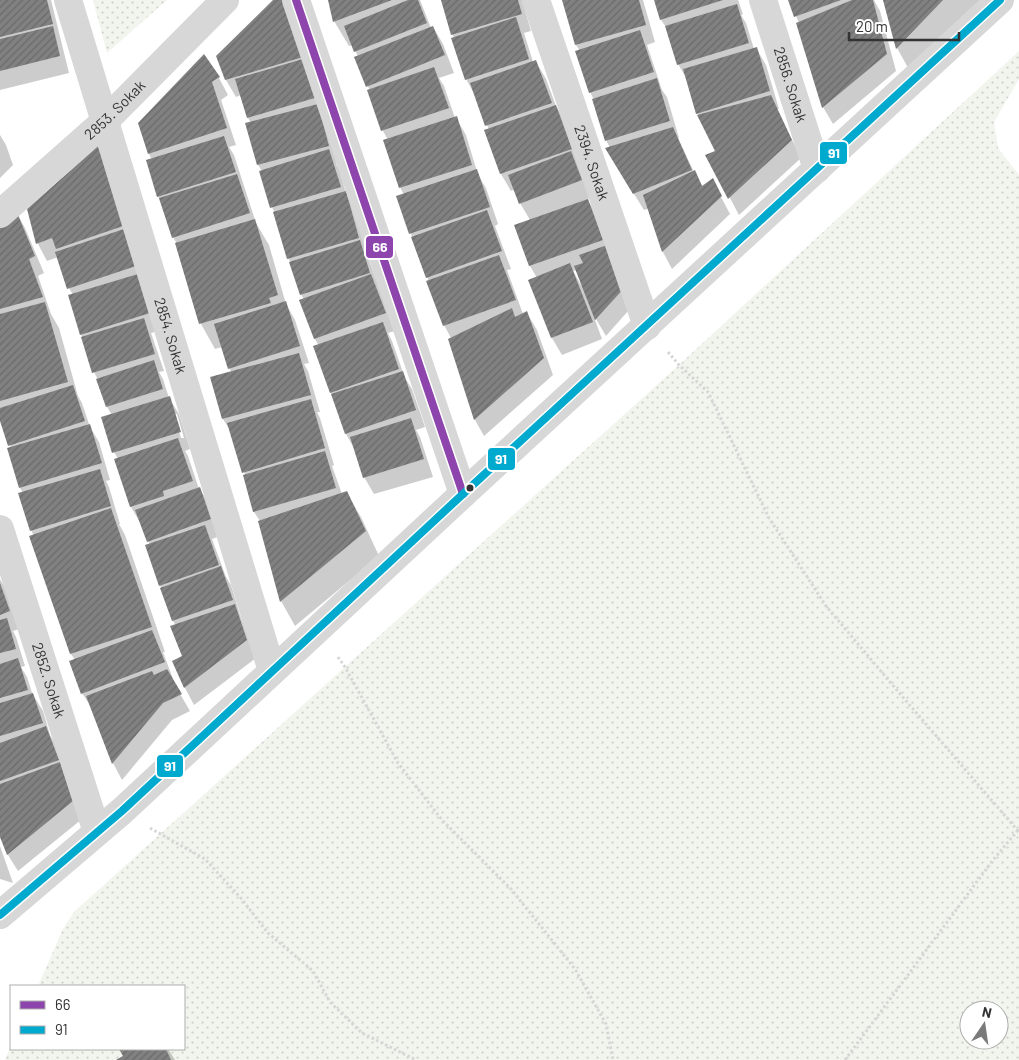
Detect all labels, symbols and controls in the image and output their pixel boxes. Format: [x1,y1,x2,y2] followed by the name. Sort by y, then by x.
[849,10,959,42] scale bar
[856,17,888,35] text: 20 m
[771,45,812,125] street label: 2856. Sokak
[80,75,149,143] street label: 2853. Sokak
[571,122,614,203] street label: 2394. Sokak
[819,141,848,165] line badge: 91
[828,144,840,161] text: 91
[365,235,394,259] line badge: 66
[372,238,388,255] text: 66
[151,295,191,376] street label: 2854. Sokak
[487,447,516,471] line badge: 91
[495,450,507,467] text: 91
[465,483,475,493] unlabelled marker
[29,640,70,721] street label: 2852. Sokak
[156,754,184,778] line badge: 91
[164,757,176,774] text: 91
[10,985,185,1050] legend
[55,995,70,1013] text: 66
[959,1000,1009,1050] north arrow
[981,1003,993,1021] text: N
[55,1020,68,1038] text: 91

